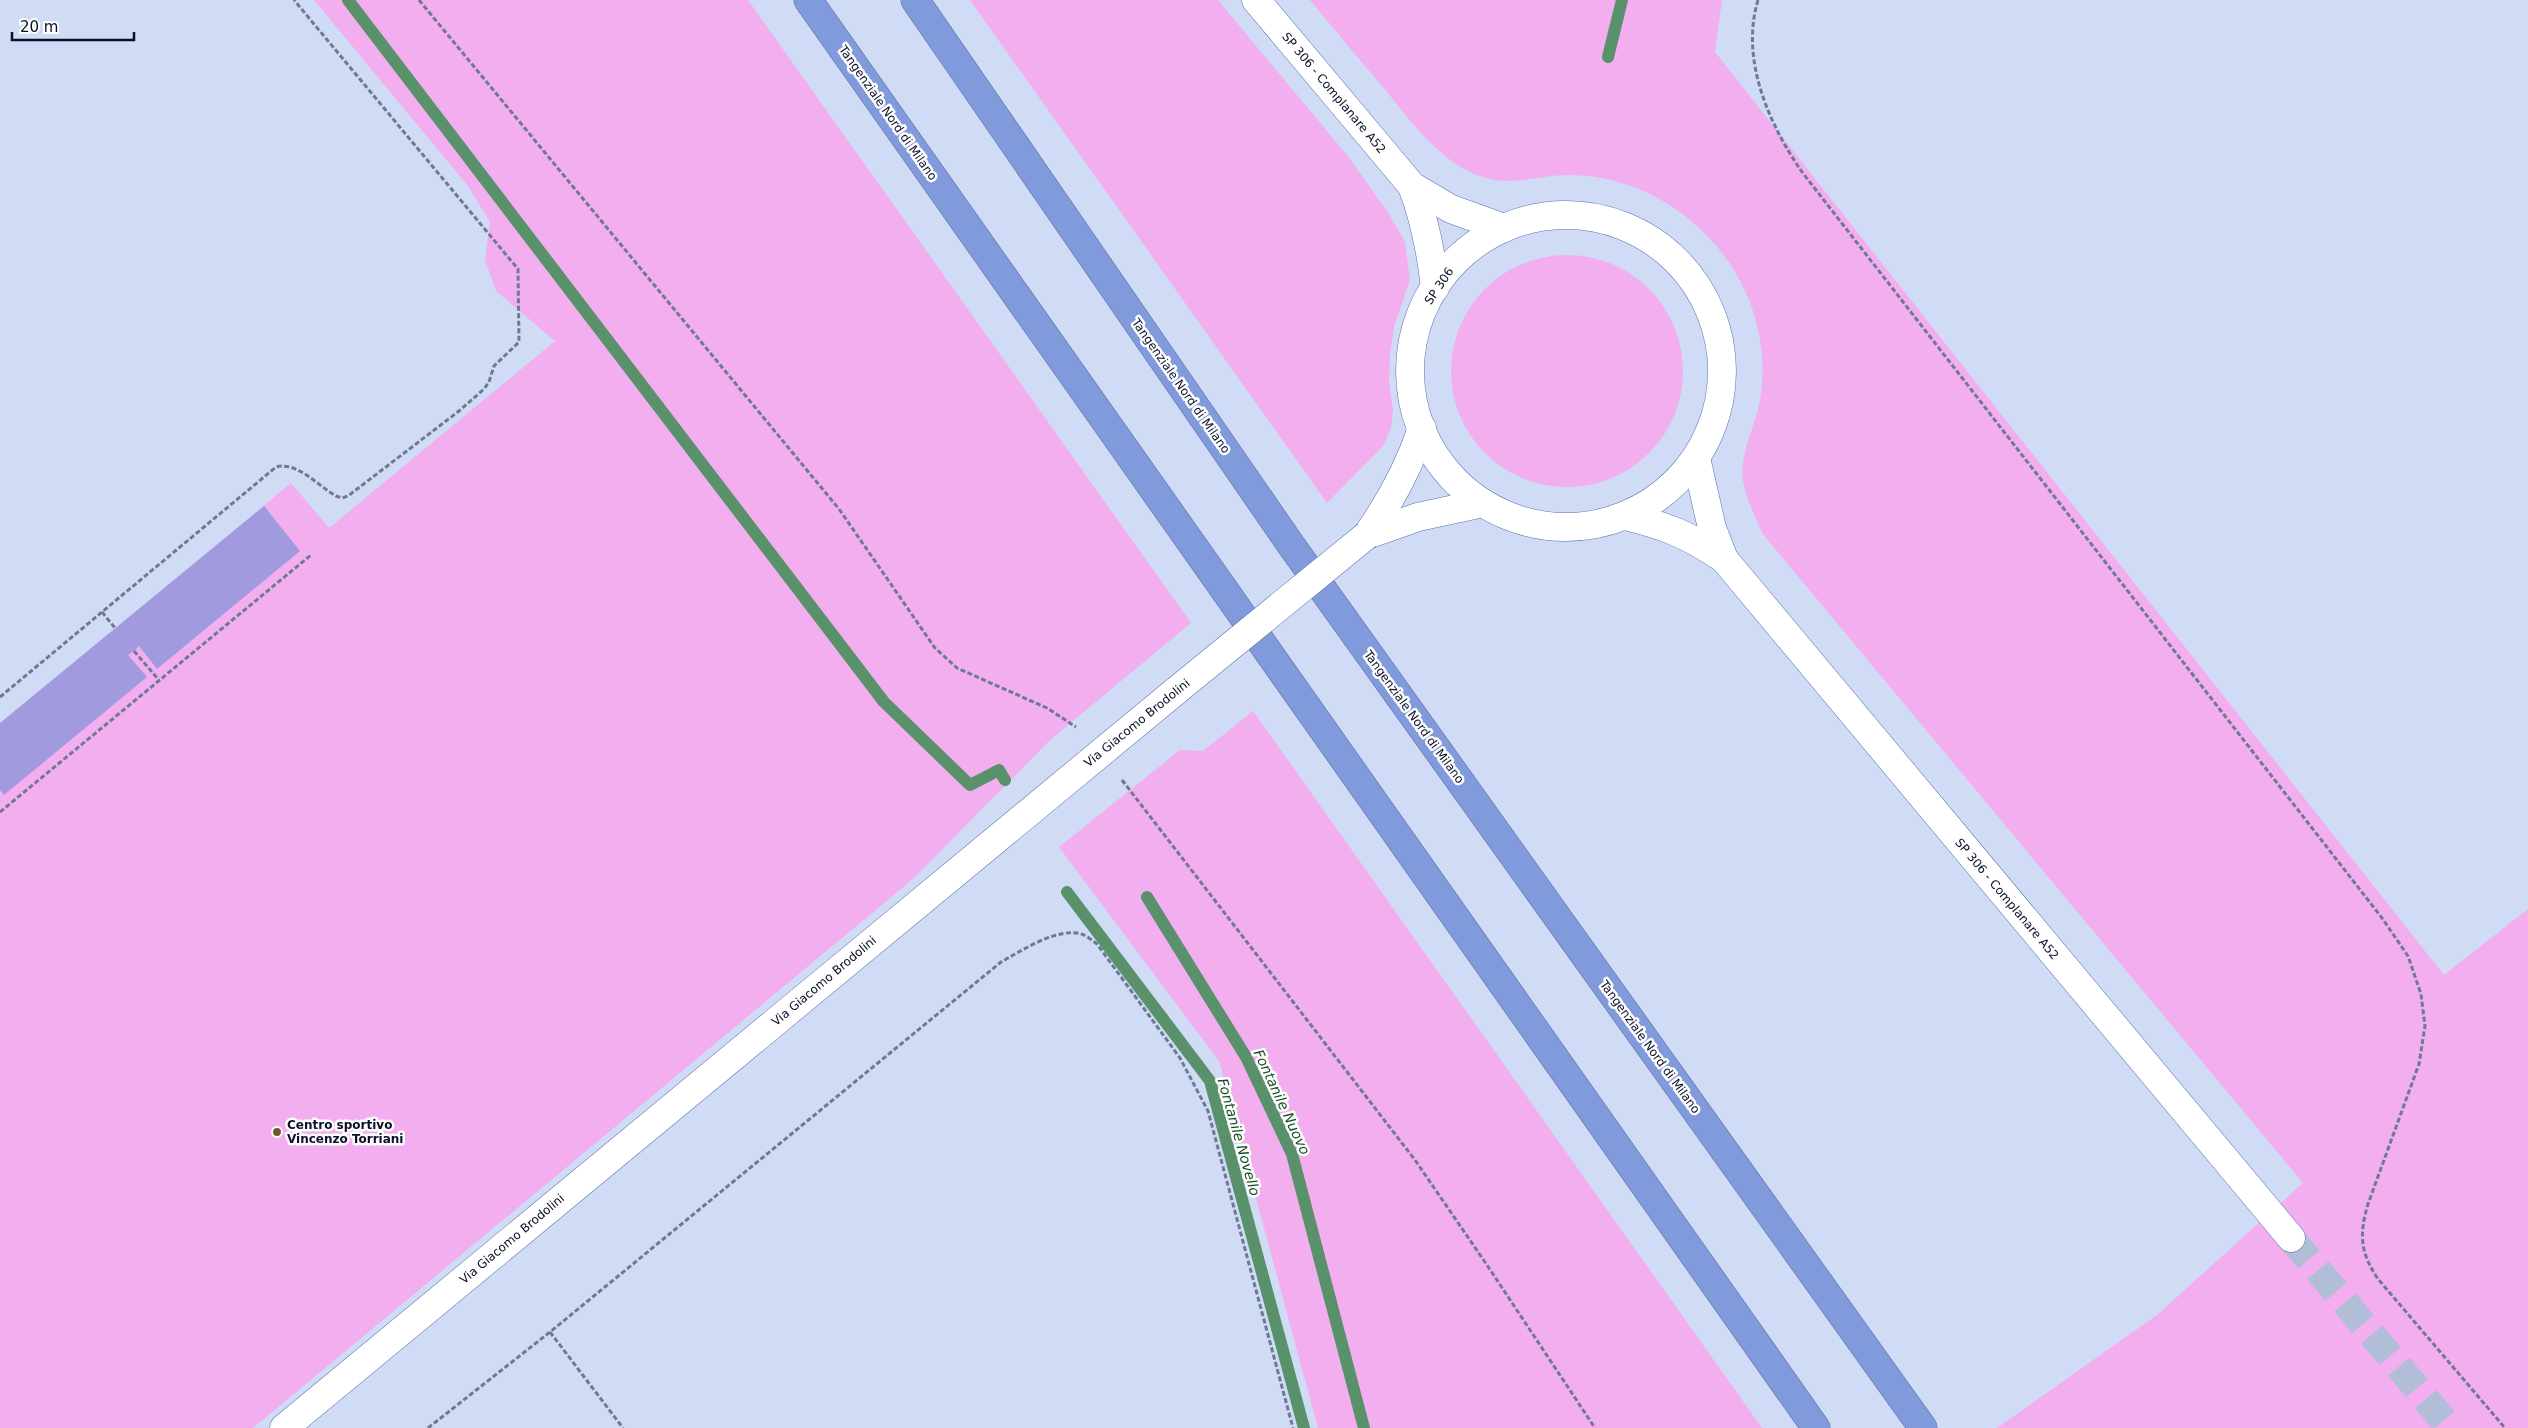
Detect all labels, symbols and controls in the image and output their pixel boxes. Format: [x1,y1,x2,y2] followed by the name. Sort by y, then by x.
[12,10,135,42] scale bar
[20,18,58,36] text: 20 m
[1279,30,1389,156] street label: SP 306 - Complanare A52
[836,42,940,183] street label: Tangenziale Nord di Milano
[1422,265,1456,307] street label: SP 306
[1129,315,1233,456] street label: Tangenziale Nord di Milano
[1360,647,1467,786] street label: Tangenziale Nord di Milano
[1081,676,1193,770] street label: Via Giacomo Brodolini
[1952,836,2062,962] street label: SP 306 - Complanare A52
[769,933,879,1029] street label: Via Giacomo Brodolini
[1596,977,1703,1116] street label: Tangenziale Nord di Milano
[1251,1047,1313,1157] water label: Fontanile Nuovo
[1215,1076,1263,1198] water label: Fontanile Novello
[287,1118,403,1146] place label: Centro sportivo Vincenzo Torriani
[271,1126,283,1138] marker: Centro sportivo Vincenzo Torriani
[457,1191,567,1287] street label: Via Giacomo Brodolini

